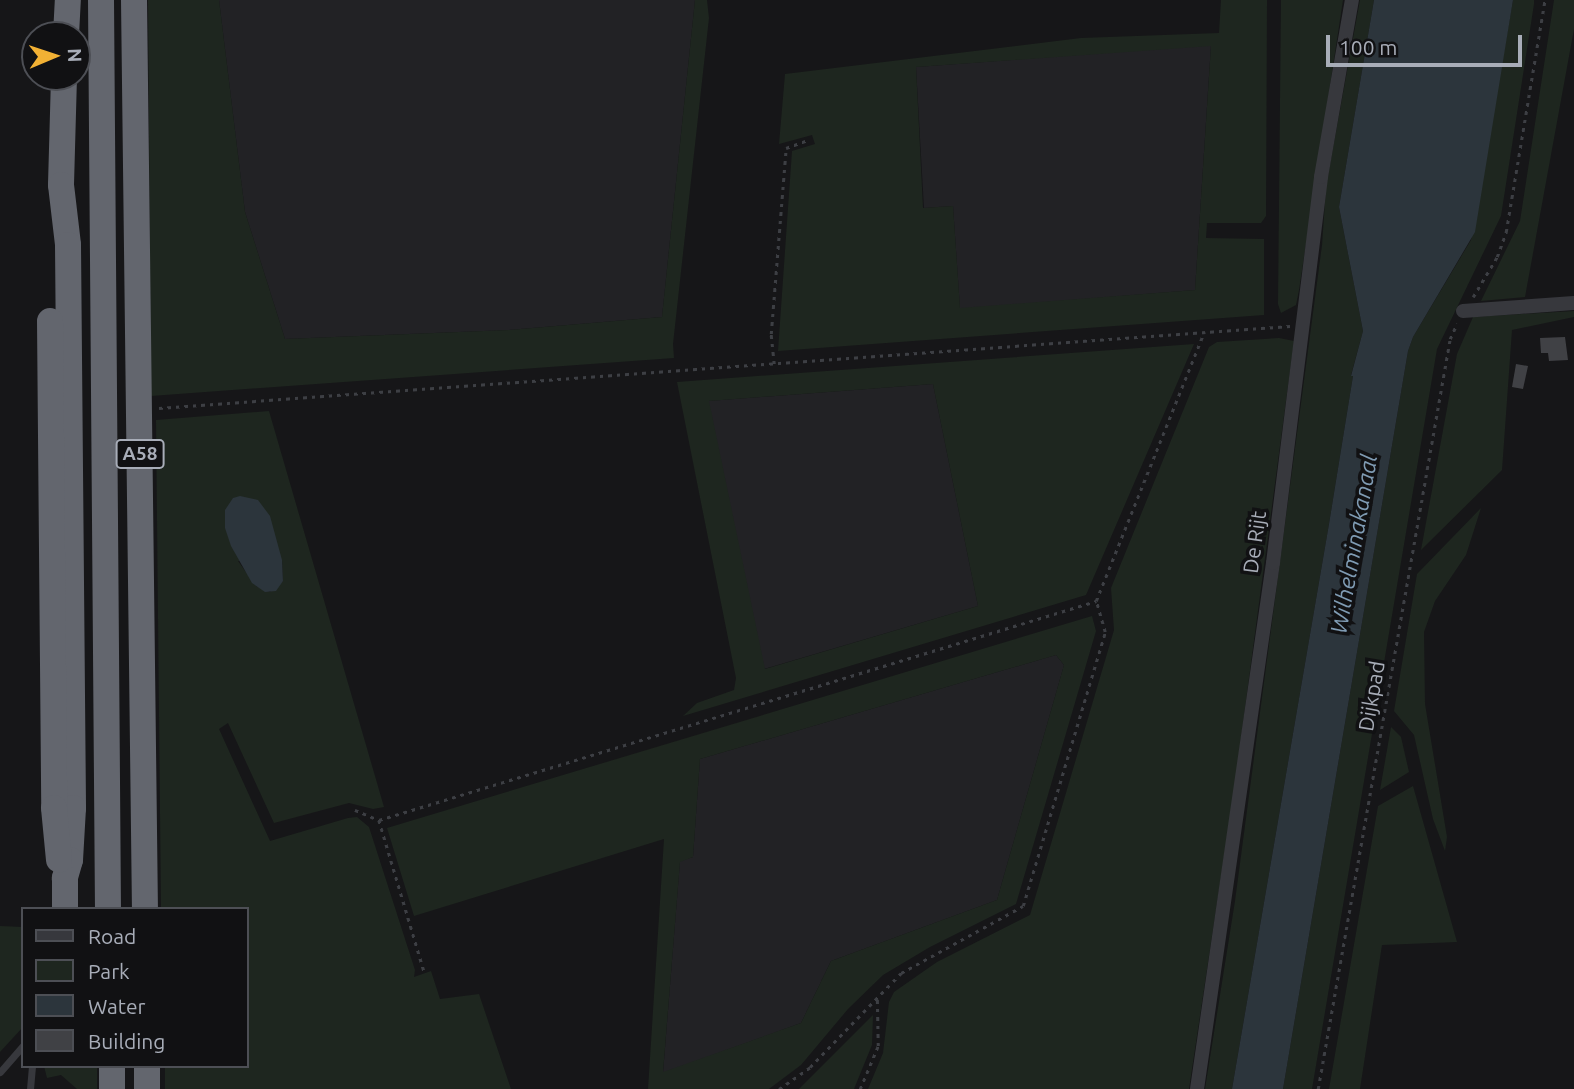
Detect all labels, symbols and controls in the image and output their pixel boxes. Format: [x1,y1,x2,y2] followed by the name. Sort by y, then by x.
[21,21,91,91] north arrow
[1329,21,1525,65] scale bar
[1339,35,1397,59] text: 100 m
[64,48,86,63] text: N
[116,438,164,470] road number: A58
[1325,452,1383,636] water label: Wilhelminakanaal
[1237,509,1271,575] street label: De Rijt
[1352,659,1390,733] street label: Dijkpad
[21,907,248,1068] legend
[88,924,136,948] text: Road
[88,959,130,983] text: Park
[88,994,146,1018] text: Water
[88,1029,165,1053] text: Building

